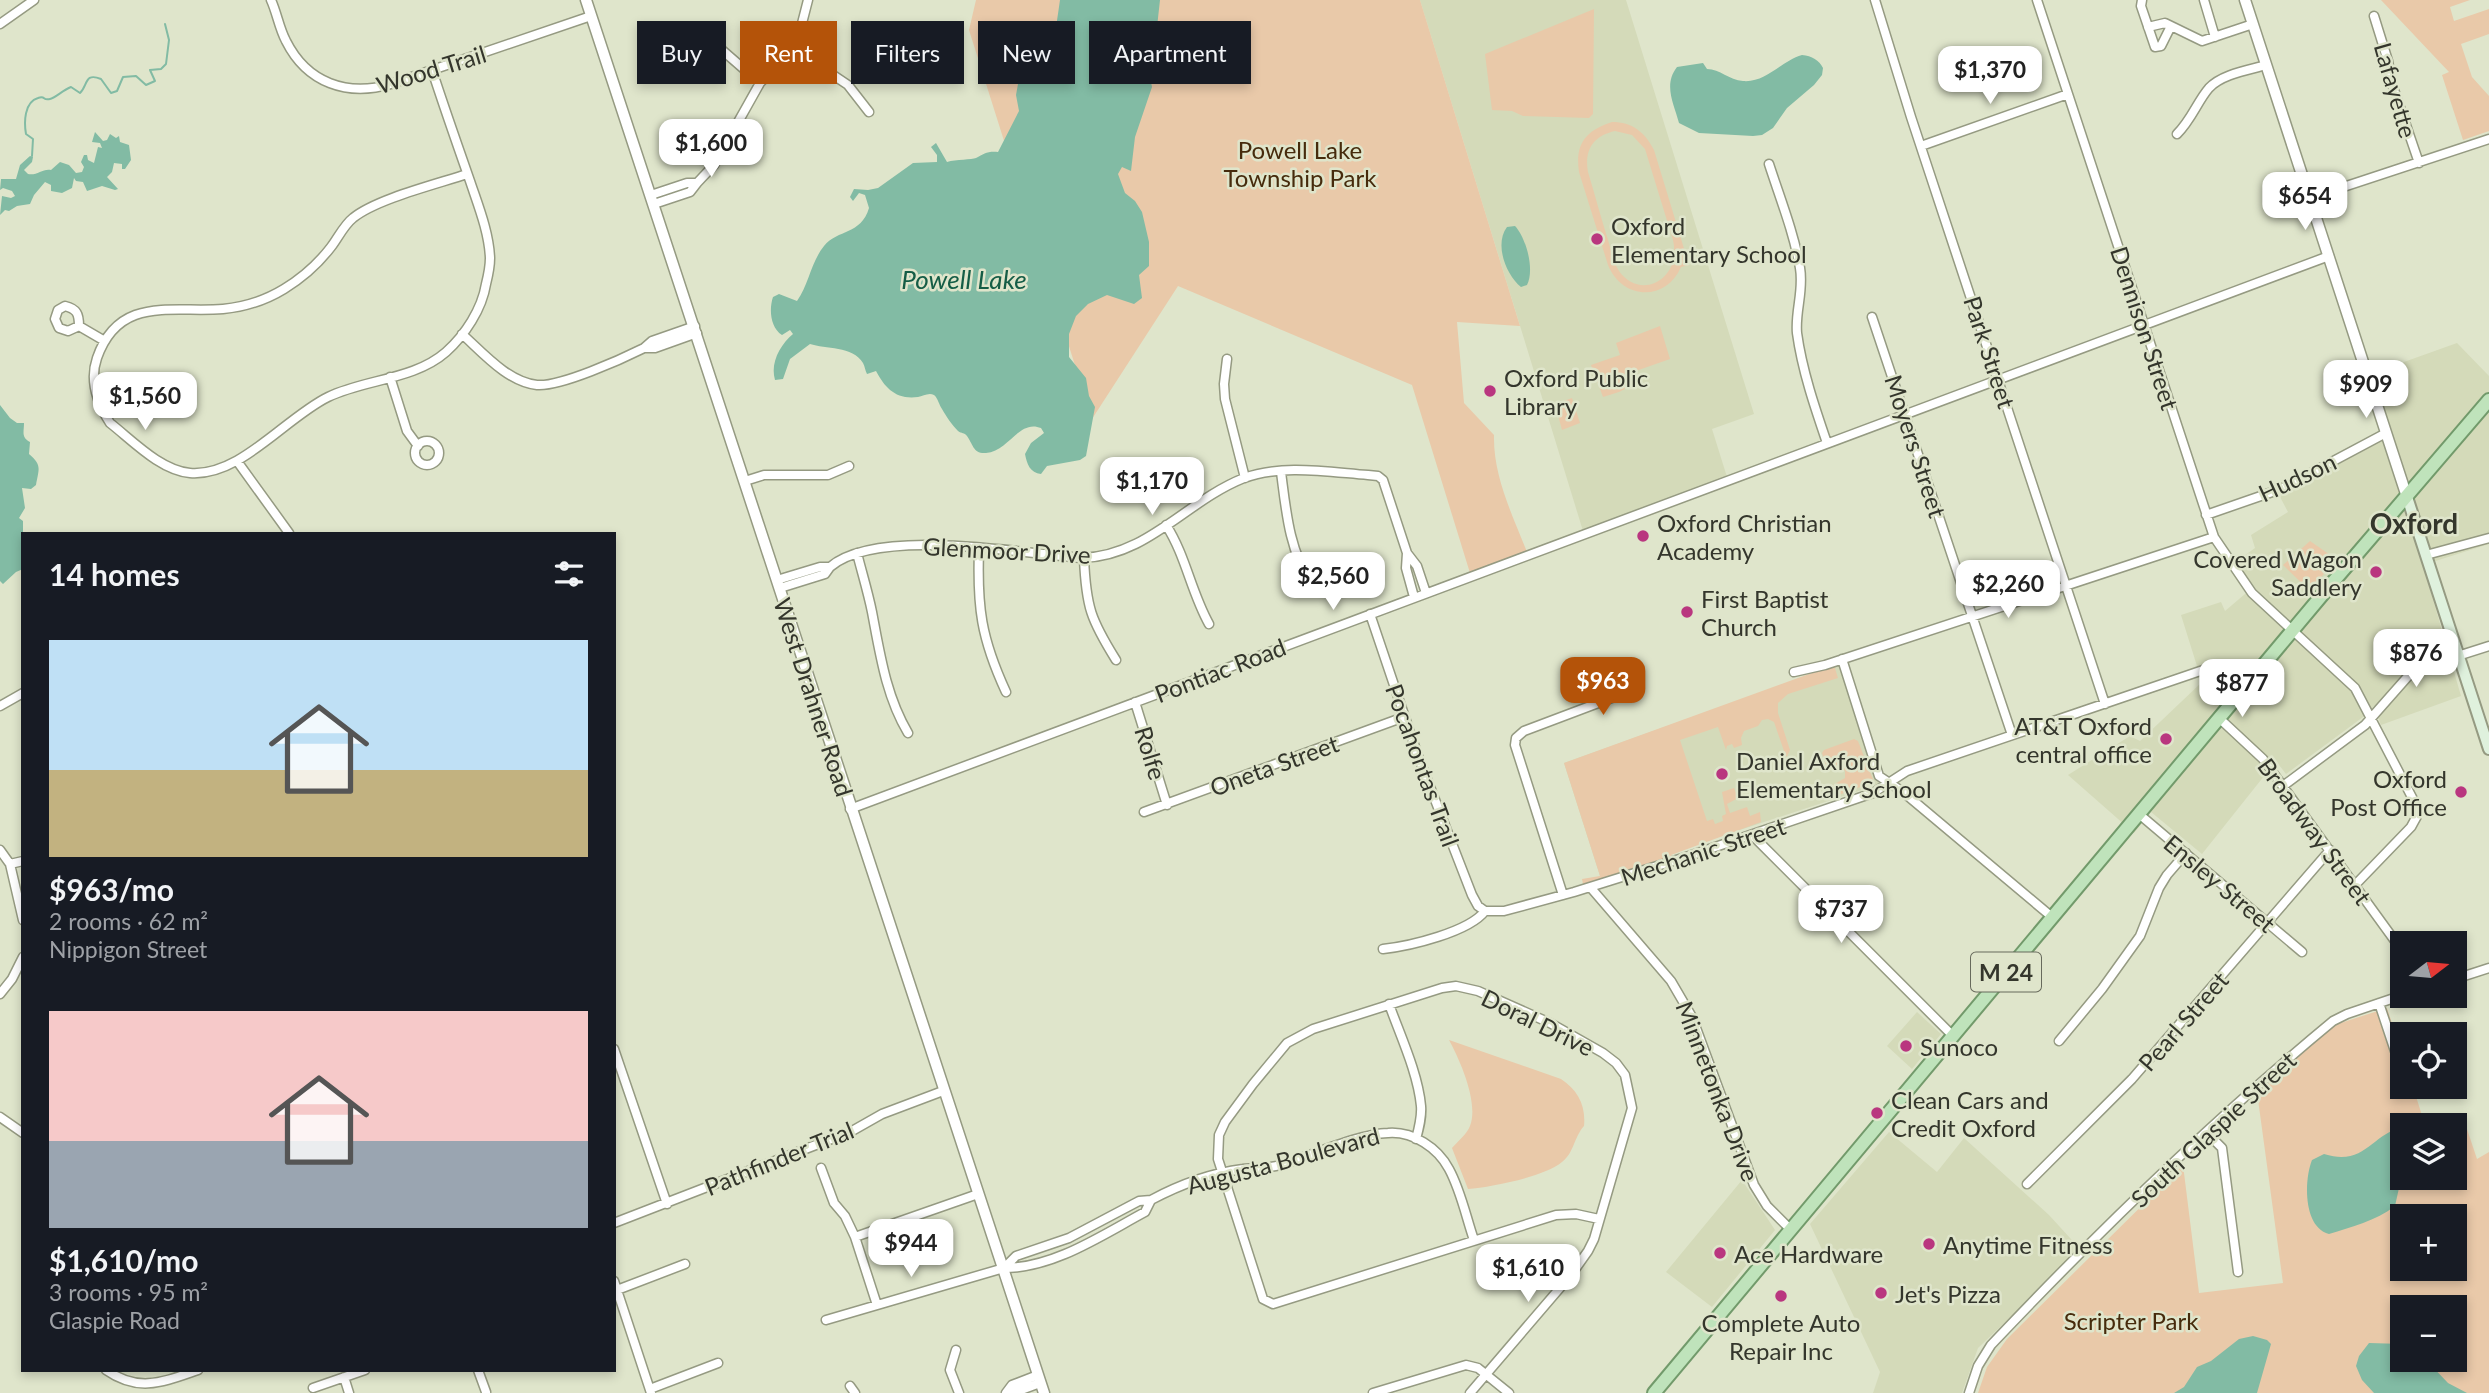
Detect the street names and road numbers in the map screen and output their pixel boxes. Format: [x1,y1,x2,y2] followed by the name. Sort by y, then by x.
[373,39,489,99] street label: Wood Trail
[2369,39,2423,141] street label: Lafayette
[2105,243,2185,414] street label: Dennison Street
[1958,292,2022,412] street label: Park Street
[1879,371,1953,521] street label: Moyers Street
[2254,446,2340,508] street label: Hudson
[923,531,1091,569] street label: Glenmoor Drive
[768,594,860,800] street label: West Drahner Road
[1150,632,1290,708] street label: Pontiac Road
[1380,680,1466,850] street label: Pocahontas Trail
[1129,723,1173,783] street label: Rolfe
[1206,728,1343,802] street label: Oneta Street
[2252,752,2378,910] street label: Broadway Street
[1617,811,1789,891] street label: Mechanic Street
[2158,828,2282,938] street label: Ensley Street
[1971,953,2041,992] road number: M 24
[2132,965,2234,1077] street label: Pearl Street
[1477,982,1599,1062] street label: Doral Drive
[1670,997,1766,1185] street label: Minnetonka Drive
[2125,1045,2302,1213] street label: South Glaspie Street
[700,1115,858,1201] street label: Pathfinder Trial
[1183,1120,1383,1200] street label: Augusta Boulevard

